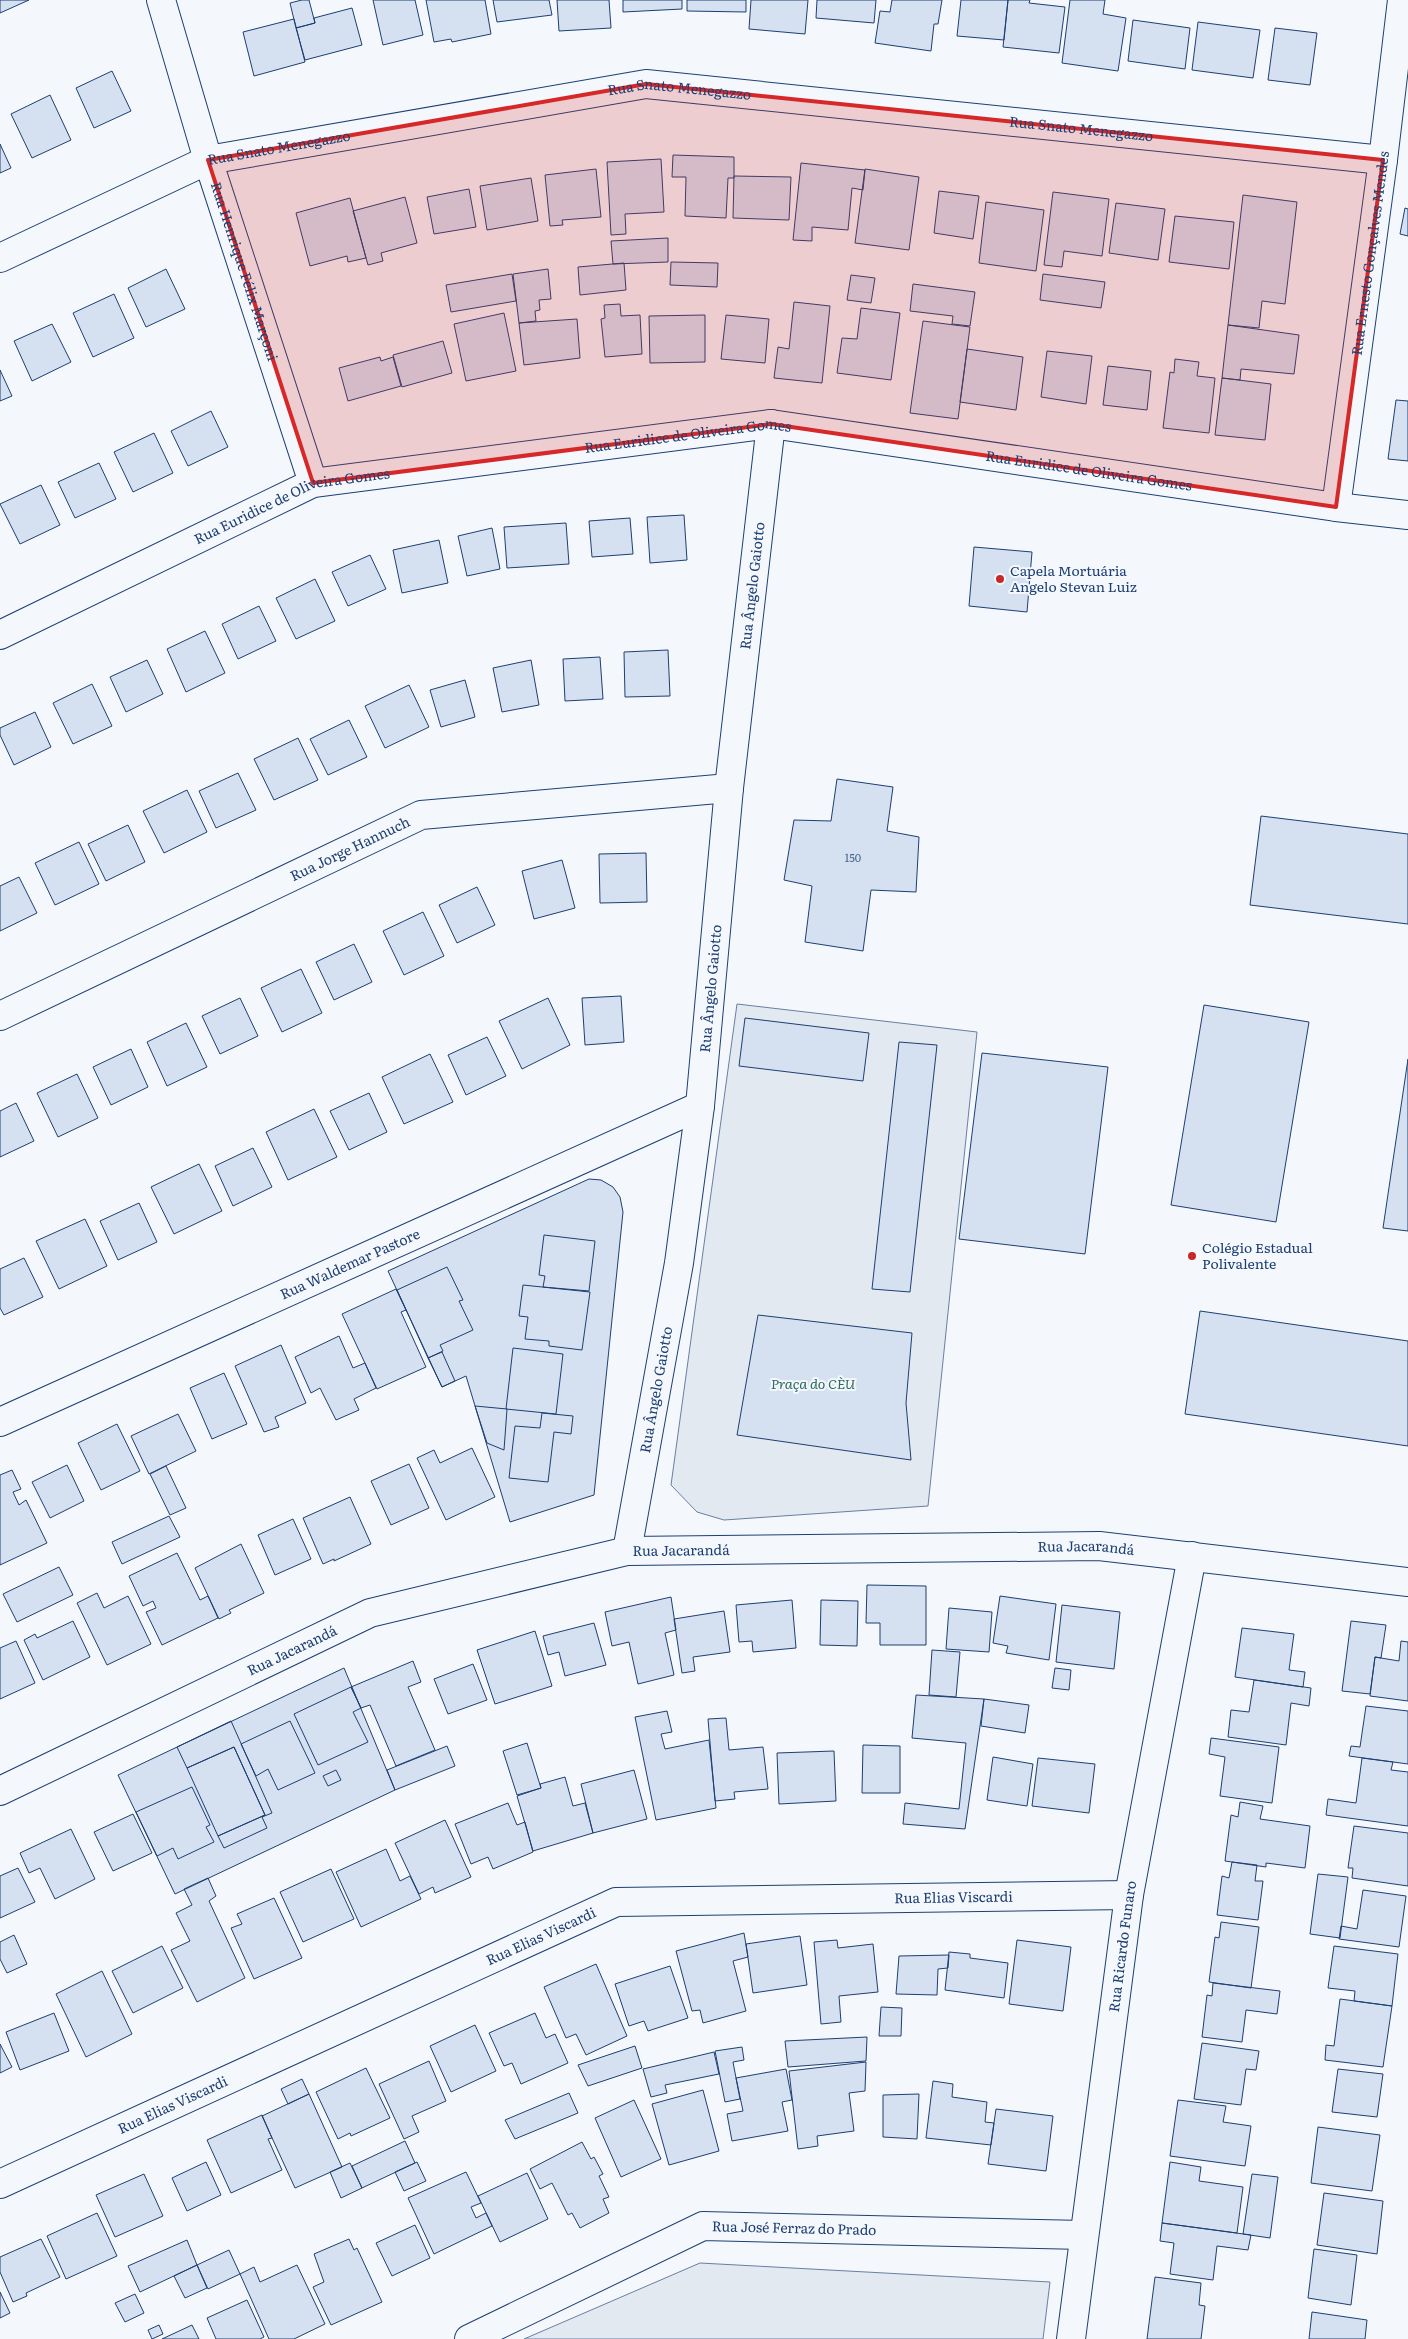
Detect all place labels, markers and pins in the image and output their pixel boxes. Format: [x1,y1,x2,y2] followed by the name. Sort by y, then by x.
[1010,560,1137,596] place label: Capela Mortuária Angelo Stevan Luiz
[994,573,1006,585] marker: Capela Mortuária Angelo Stevan Luiz
[1202,1237,1313,1273] place label: Colégio Estadual Polivalente
[1186,1250,1198,1262] marker: Colégio Estadual Polivalente

